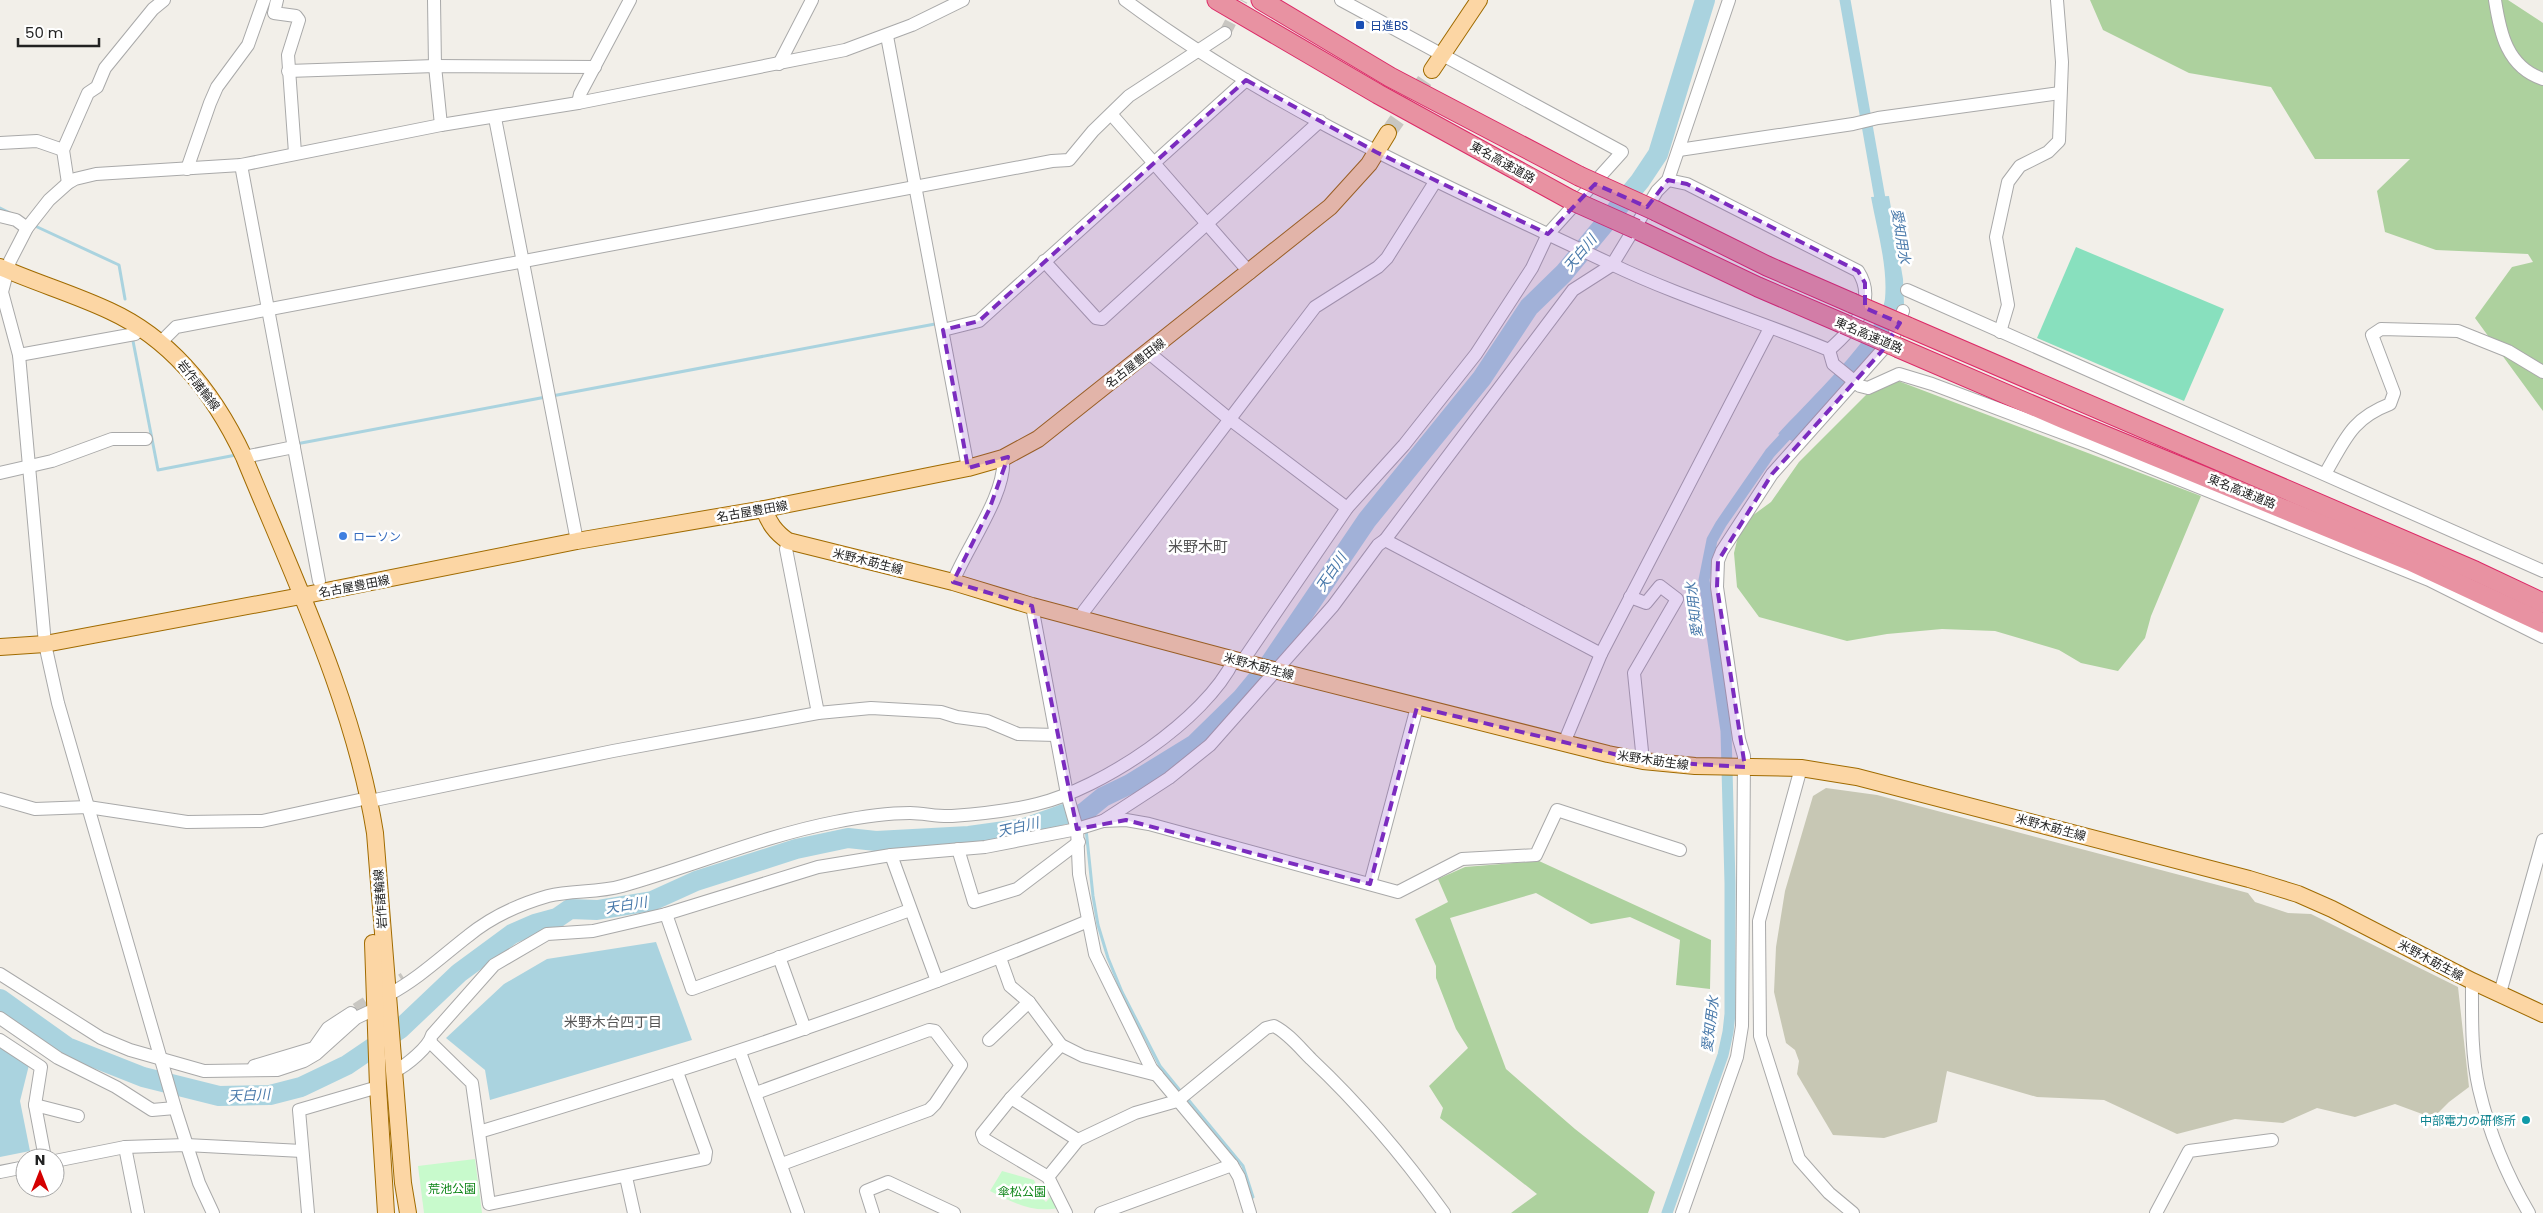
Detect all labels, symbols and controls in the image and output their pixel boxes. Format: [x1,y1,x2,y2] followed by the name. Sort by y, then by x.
[18,15,99,47] scale bar
[1370,17,1408,34] place label: 日進BS
[1354,19,1366,31] marker: 日進BS
[25,22,63,43] text: 50 m
[1467,137,1539,187] street label: 東名高速道路
[1887,207,1916,267] water label: 愛知用水
[1559,229,1602,276] water label: 天白川
[1833,313,1905,357] street label: 東名高速道路
[1101,334,1169,392] street label: 名古屋豊田線
[174,356,224,414] street label: 岩作諸輪線
[2205,470,2279,512] street label: 東名高速道路
[715,496,789,526] street label: 名古屋豊田線
[353,528,401,545] place label: ローソン
[337,530,349,542] marker: ローソン
[1168,536,1228,557] district label: 米野木町
[831,544,905,578] street label: 米野木莇生線
[1311,547,1352,595] water label: 天白川
[317,571,391,601] street label: 名古屋豊田線
[1680,579,1707,639] water label: 愛知用水
[1222,648,1296,684] street label: 米野木莇生線
[1616,747,1690,773] street label: 米野木莇生線
[2014,809,2088,845] street label: 米野木莇生線
[995,812,1043,841] water label: 天白川
[369,868,391,930] street label: 岩作諸輪線
[604,892,650,918] water label: 天白川
[2395,936,2467,984] street label: 米野木莇生線
[1697,993,1724,1053] water label: 愛知用水
[564,1012,662,1032] district label: 米野木台四丁目
[228,1084,272,1106] water label: 天白川
[2420,1112,2516,1129] place label: 中部電力の研修所
[2520,1114,2532,1126] marker: 中部電力の研修所
[15,1148,65,1198] north arrow
[35,1150,45,1170] text: N
[428,1180,476,1197] park label: 荒池公園
[998,1183,1046,1200] park label: 傘松公園

